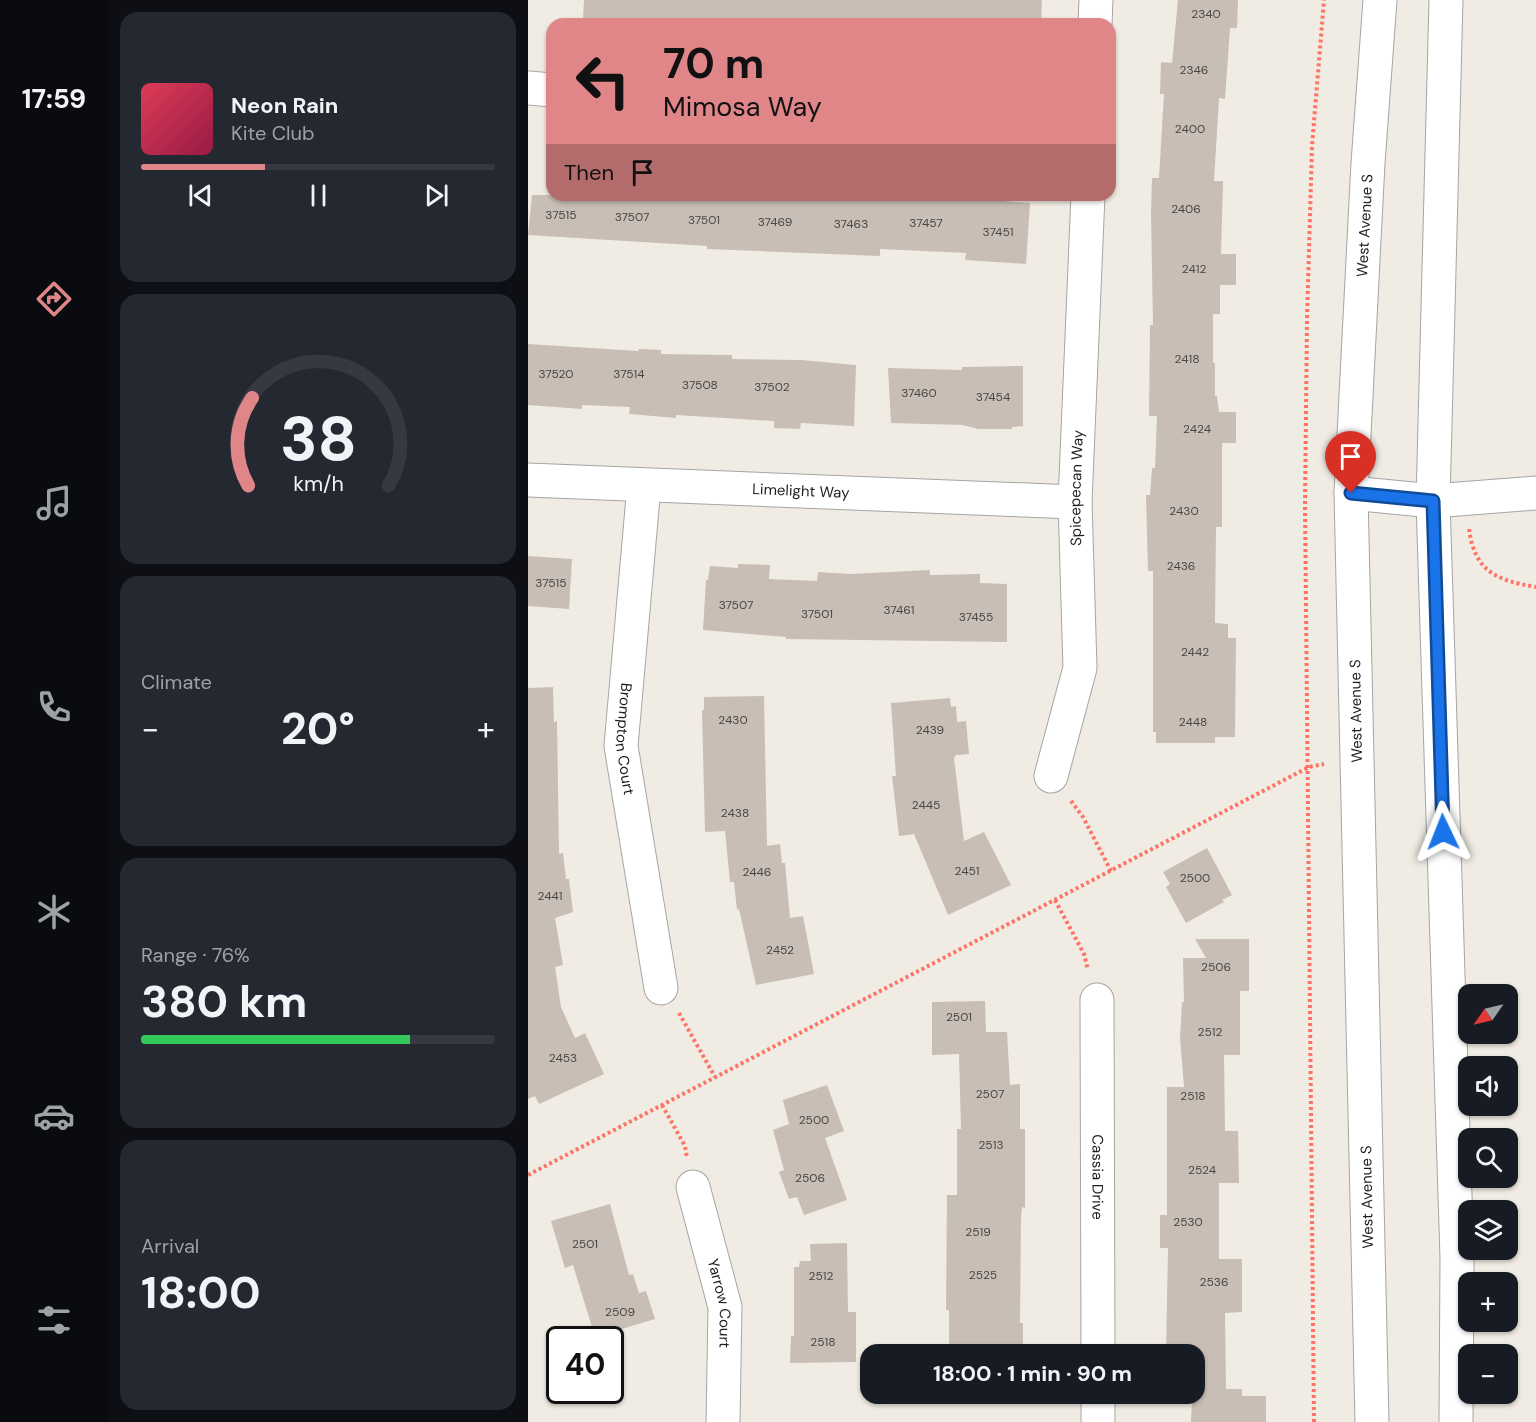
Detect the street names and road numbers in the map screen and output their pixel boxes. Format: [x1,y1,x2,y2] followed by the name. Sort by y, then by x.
[1352,173,1377,278] street label: West Avenue S
[1065,429,1088,546] street label: Spicepecan Way
[752,479,850,503] street label: Limelight Way
[1345,659,1367,763] street label: West Avenue S
[611,682,639,796] street label: Brompton Court
[1087,1134,1108,1220] street label: Cassia Drive
[1356,1145,1378,1249] street label: West Avenue S
[703,1257,735,1348] street label: Yarrow Court

